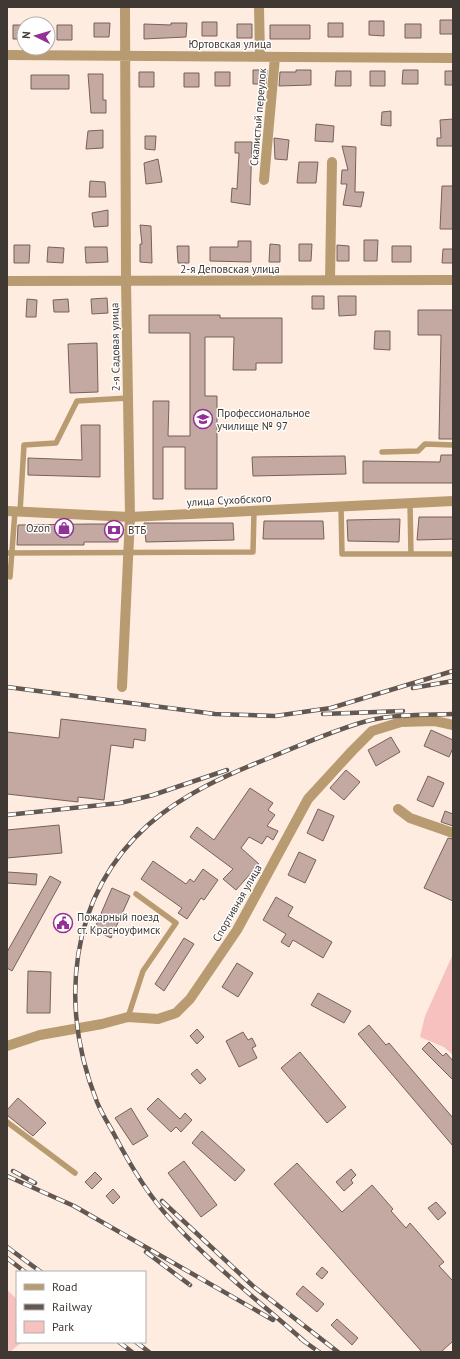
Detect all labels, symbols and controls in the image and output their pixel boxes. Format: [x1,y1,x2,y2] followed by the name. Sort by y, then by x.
[16,16,56,56] north arrow
[19,31,33,39] text: N
[188,37,272,51] street label: Юртовская улица
[247,67,269,167] street label: Скалистый переулок
[180,262,280,276] street label: 2-я Деповская улица
[107,302,123,392] street label: 2-я Садовая улица
[217,406,310,433] place label: Профессиональное училище № 97
[192,408,214,430] school or university icon: Профессиональное училище № 97
[186,491,272,509] street label: улица Сухобского
[53,517,75,539] shop icon: Ozon
[103,519,125,541] bank icon: ВТБ
[26,521,50,535] place label: Ozon
[128,523,146,537] place label: ВТБ
[209,862,265,944] street label: Спортивная улица
[77,910,161,937] place label: Пожарный поезд ст. Красноуфимск
[52,912,74,934] public building icon: Пожарный поезд ст. Красноуфимск
[16,1271,146,1343] legend
[52,1279,77,1294] text: Road
[52,1299,92,1314] text: Railway
[52,1319,74,1334] text: Park

